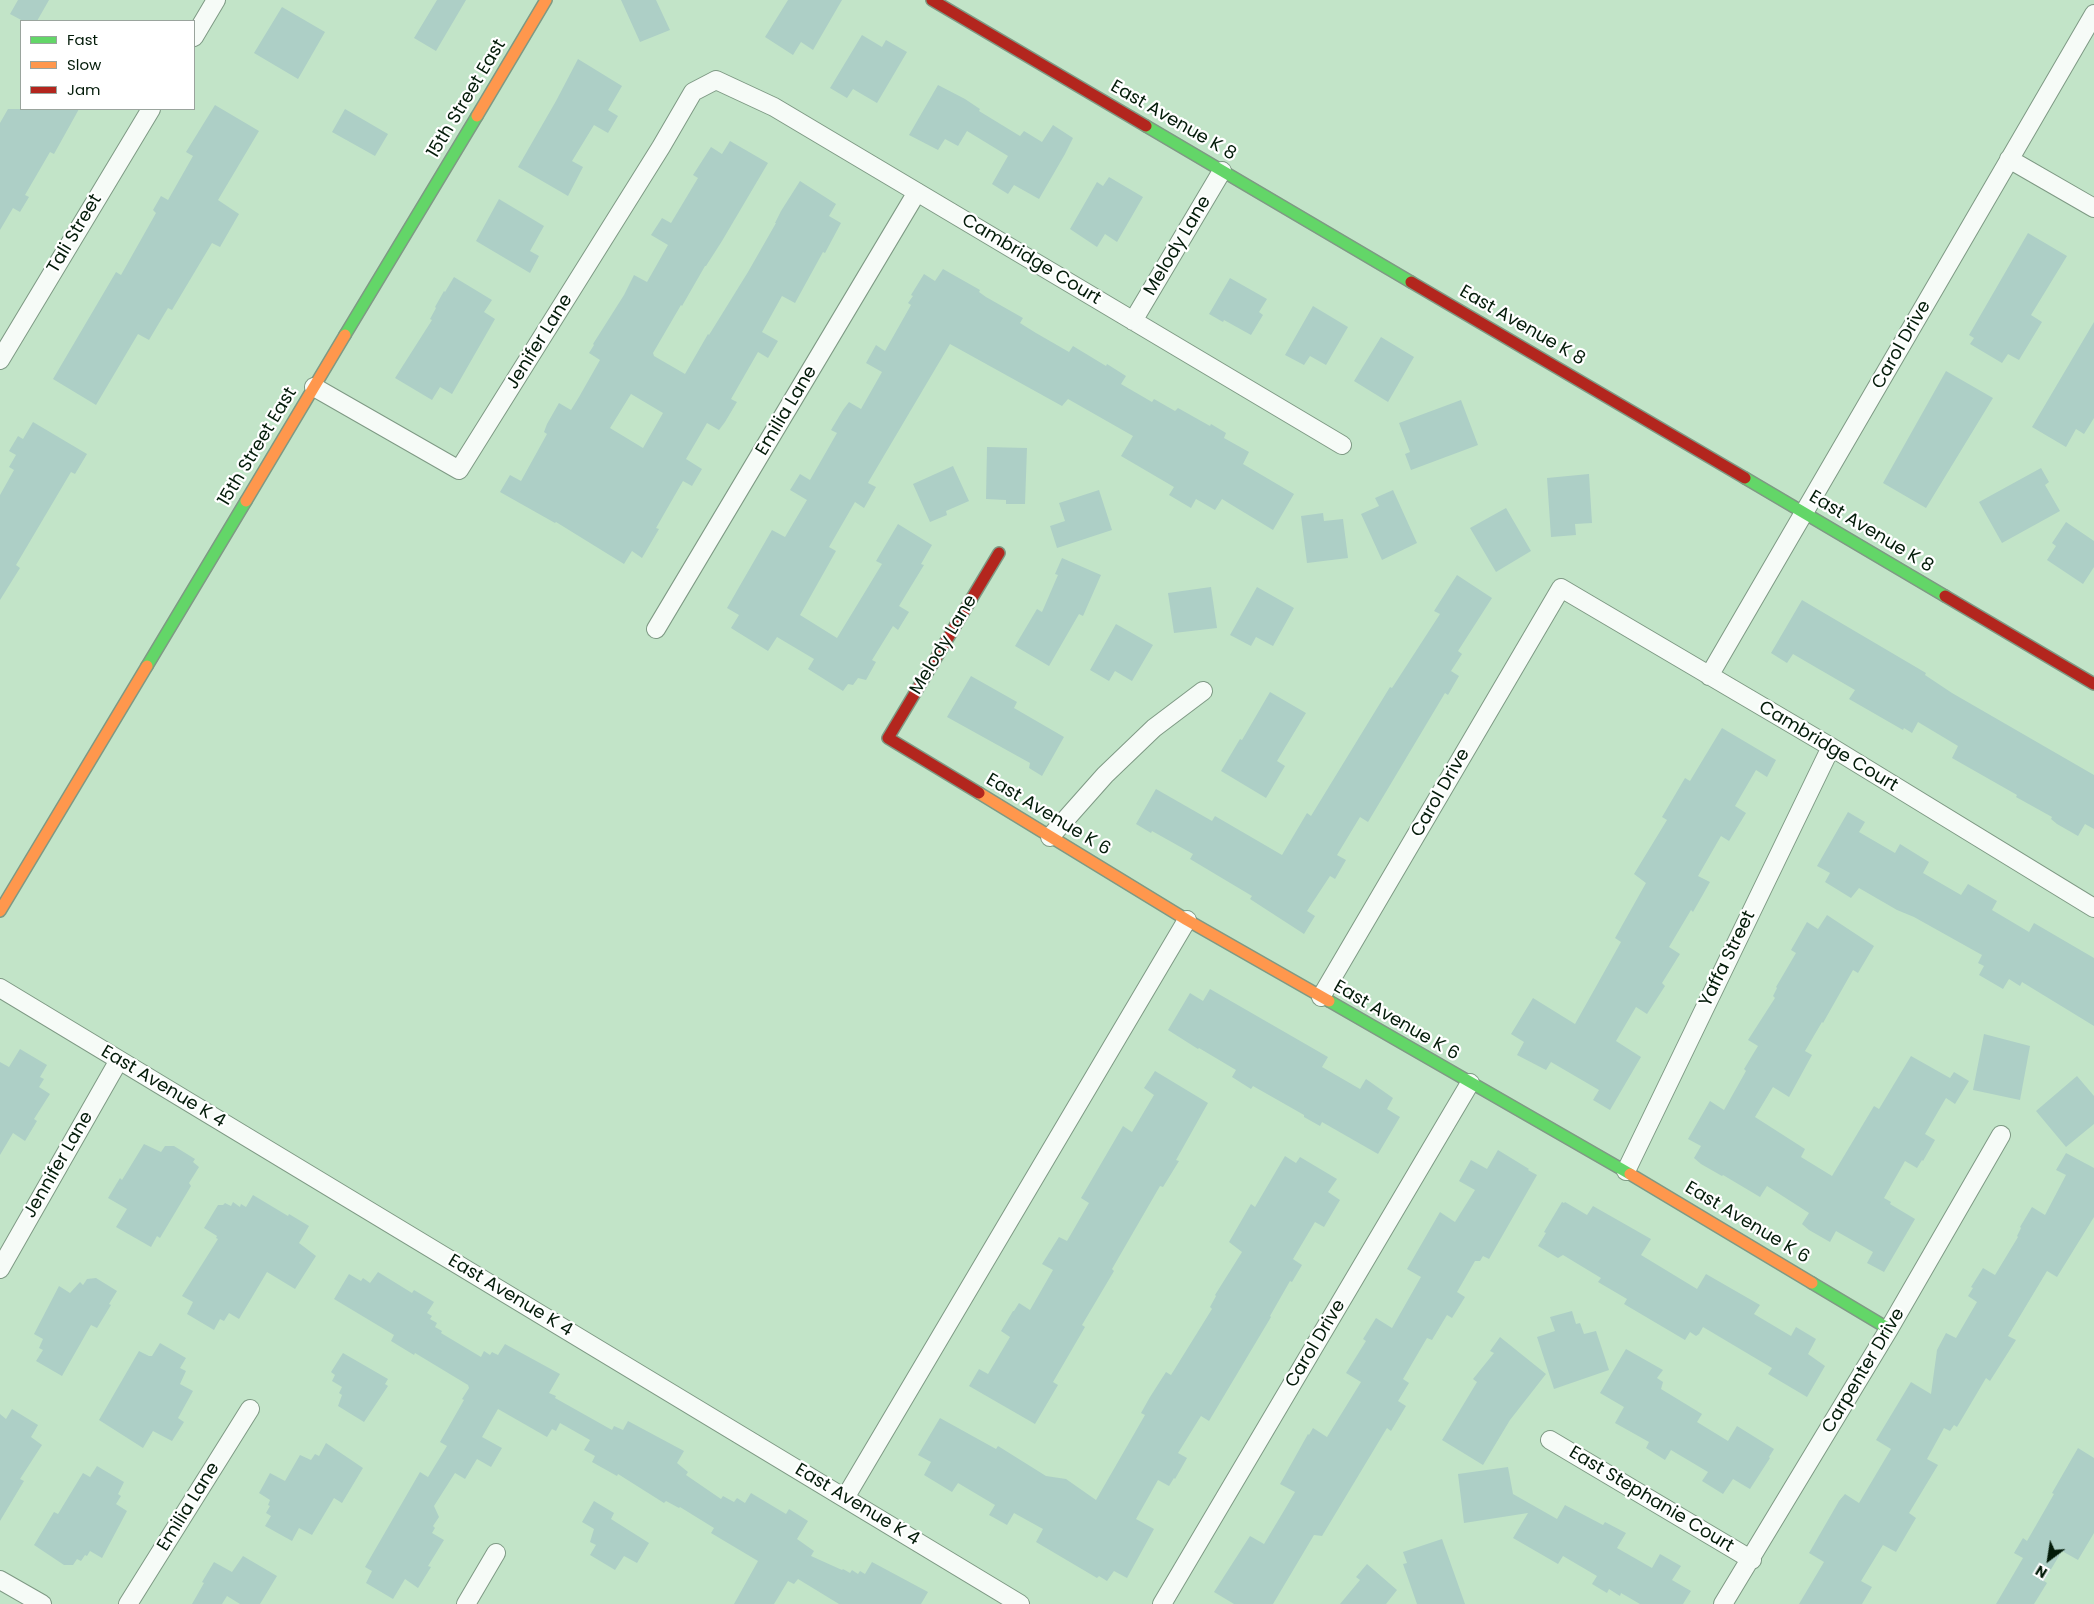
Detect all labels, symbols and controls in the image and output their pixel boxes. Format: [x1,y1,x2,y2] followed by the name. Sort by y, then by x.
[20,20,195,110] legend
[67,29,98,50] text: Fast
[423,36,511,162] street label: 15th Street East
[67,54,101,75] text: Slow
[1106,76,1240,166] street label: East Avenue K 8
[67,79,101,100] text: Jam
[43,191,107,277] street label: Tali Street
[1140,192,1216,300] street label: Melody Lane
[958,210,1104,310] street label: Cambridge Court
[1455,281,1589,371] street label: East Avenue K 8
[502,291,578,393] street label: Jenifer Lane
[1868,297,1936,393] street label: Carol Drive
[752,362,822,460] street label: Emilia Lane
[214,384,302,510] street label: 15th Street East
[1805,486,1937,578] street label: East Avenue K 8
[906,591,982,699] street label: Melody Lane
[1755,697,1901,797] street label: Cambridge Court
[1407,745,1475,841] street label: Carol Drive
[982,769,1114,861] street label: East Avenue K 6
[1695,907,1761,1011] street label: Yaffa Street
[1329,976,1463,1066] street label: East Avenue K 6
[97,1041,229,1133] street label: East Avenue K 4
[20,1108,98,1222] street label: Jennifer Lane
[1681,1177,1813,1269] street label: East Avenue K 6
[444,1250,576,1342] street label: East Avenue K 4
[1281,1296,1351,1392] street label: Carol Drive
[1818,1305,1910,1437] street label: Carpenter Drive
[1565,1442,1737,1558] street label: East Stephanie Court
[153,1459,225,1555] street label: Emilia Lane
[791,1459,923,1551] street label: East Avenue K 4
[2024,1534,2074,1584] north arrow
[2032,1561,2051,1583] text: N

